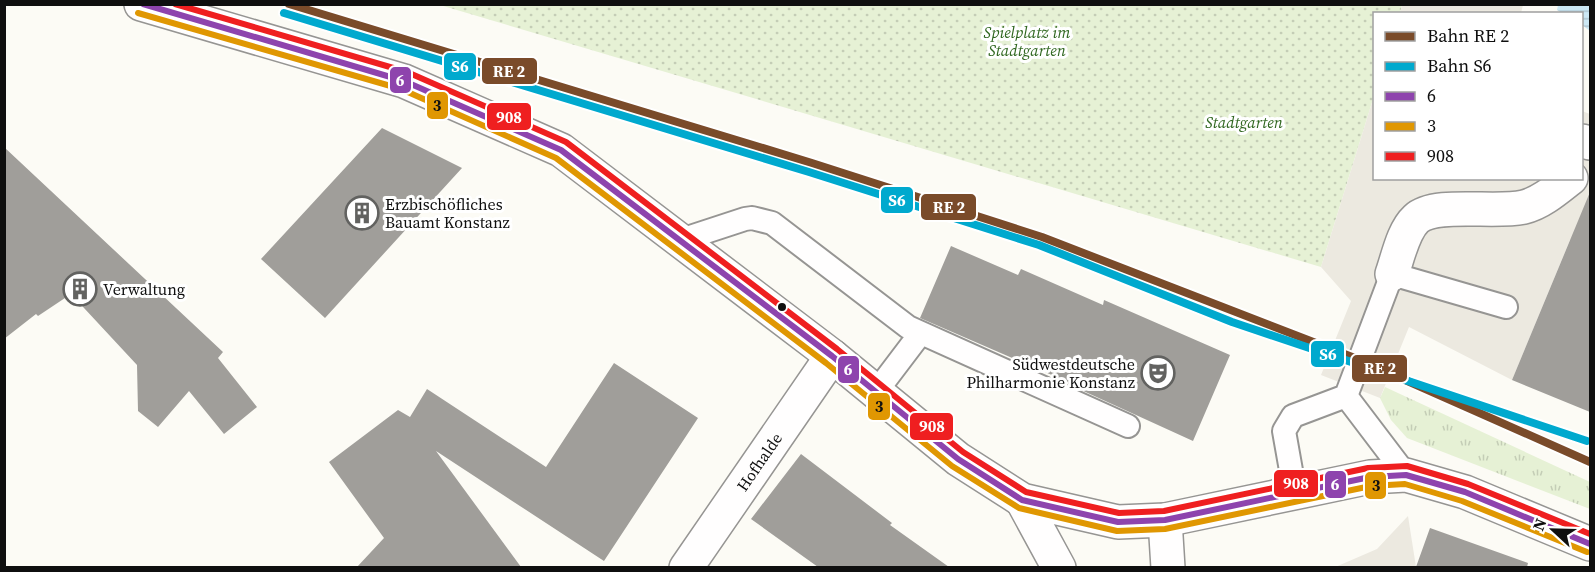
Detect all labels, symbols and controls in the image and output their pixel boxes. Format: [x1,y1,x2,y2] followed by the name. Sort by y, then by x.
[1373,12,1583,180] legend
[984,21,1070,61] park label: Spielplatz im Stadtgarten
[1427,23,1509,48] text: Bahn RE 2
[443,52,477,81] line badge: S6
[1427,53,1492,78] text: Bahn S6
[451,55,469,77] text: S6
[481,57,538,85] line badge: RE 2
[493,60,526,82] text: RE 2
[389,66,412,94] line badge: 6
[396,69,405,91] text: 6
[1427,83,1436,108] text: 6
[426,91,449,120] line badge: 3
[433,94,442,116] text: 3
[486,102,532,131] line badge: 908
[496,106,522,128] text: 908
[1205,111,1283,133] park label: Stadtgarten
[1427,113,1436,138] text: 3
[1427,143,1454,168] text: 908
[880,186,914,214] line badge: S6
[888,189,906,211] text: S6
[385,193,510,233] place label: Erzbischöfliches Bauamt Konstanz
[920,193,977,221] line badge: RE 2
[344,195,380,231] building icon: Erzbischöfliches Bauamt Konstanz
[933,196,966,218] text: RE 2
[62,271,98,307] building icon: Verwaltung
[103,278,185,300] place label: Verwaltung
[776,301,788,313] unlabelled marker
[1310,340,1345,368] line badge: S6
[1319,343,1337,365] text: S6
[966,353,1135,393] place label: Südwestdeutsche Philharmonie Konstanz
[1351,354,1408,383] line badge: RE 2
[837,355,860,384] line badge: 6
[1140,355,1176,391] theatre icon: Südwestdeutsche Philharmonie Konstanz
[1364,357,1397,379] text: RE 2
[844,358,853,380] text: 6
[867,392,891,421] line badge: 3
[875,395,884,417] text: 3
[909,412,954,441] line badge: 908
[919,415,945,437] text: 908
[731,428,787,495] street label: Hofhalde
[1273,469,1319,498] line badge: 908
[1324,470,1347,499] line badge: 6
[1364,471,1387,500] line badge: 3
[1283,472,1309,494] text: 908
[1331,473,1340,495] text: 6
[1372,474,1381,496] text: 3
[1523,500,1583,560] north arrow
[1527,515,1552,534] text: N

